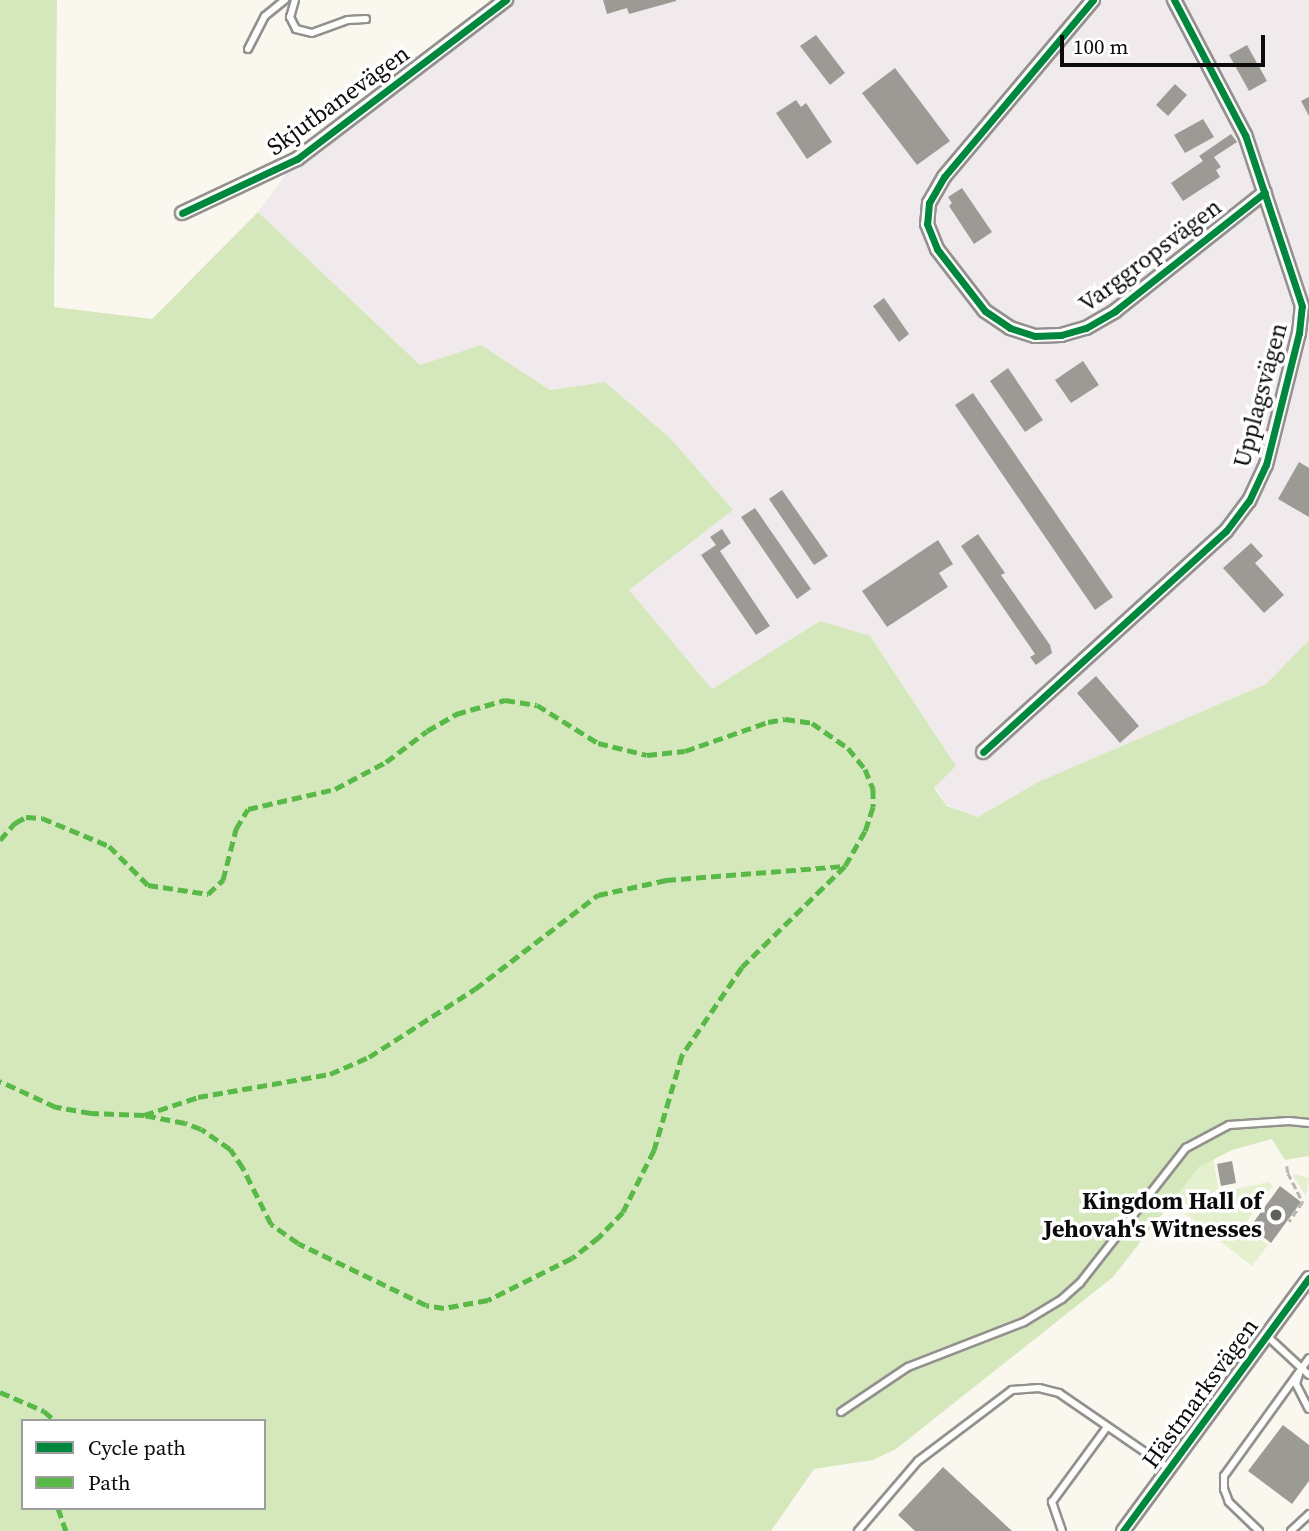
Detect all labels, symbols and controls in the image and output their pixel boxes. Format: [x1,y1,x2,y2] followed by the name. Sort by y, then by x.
[1064,21,1269,65] scale bar
[1073,32,1128,61] text: 100 m
[261,39,415,161] street label: Skjutbanevägen
[1073,192,1227,318] street label: Varggropsvägen
[1227,320,1293,470] street label: Upplagsvägen
[1043,1187,1262,1243] place label: Kingdom Hall of Jehovah's Witnesses
[1268,1207,1284,1223] marker: Kingdom Hall of Jehovah's Witnesses
[1136,1312,1264,1474] street label: Hästmarksvägen
[21,1419,266,1510] legend
[88,1433,186,1462] text: Cycle path
[88,1468,131,1497] text: Path

